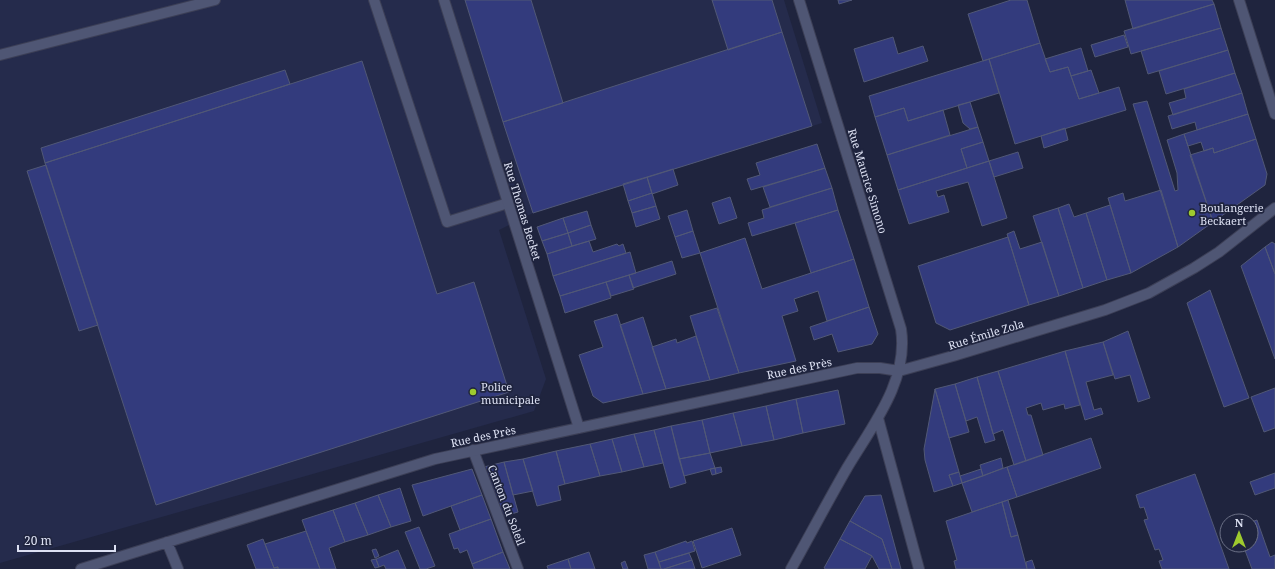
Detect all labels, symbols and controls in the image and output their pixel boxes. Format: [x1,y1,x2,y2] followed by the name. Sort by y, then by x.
[845,127,891,235] street label: Rue Maurice Simono
[501,160,545,262] street label: Rue Thomas Becket
[1200,200,1264,228] place label: Boulangerie Beckaert
[1187,208,1197,218] marker: Boulangerie Beckaert
[946,315,1026,353] street label: Rue Émile Zola
[765,354,833,382] street label: Rue des Près
[481,379,540,407] place label: Police municipale
[468,387,478,397] marker: Police municipale
[449,422,517,450] street label: Rue des Près
[485,462,530,548] street label: Canton du Soleil
[1219,513,1259,553] north arrow
[1235,515,1244,530] text: N
[18,527,115,553] scale bar
[24,532,52,549] text: 20 m

